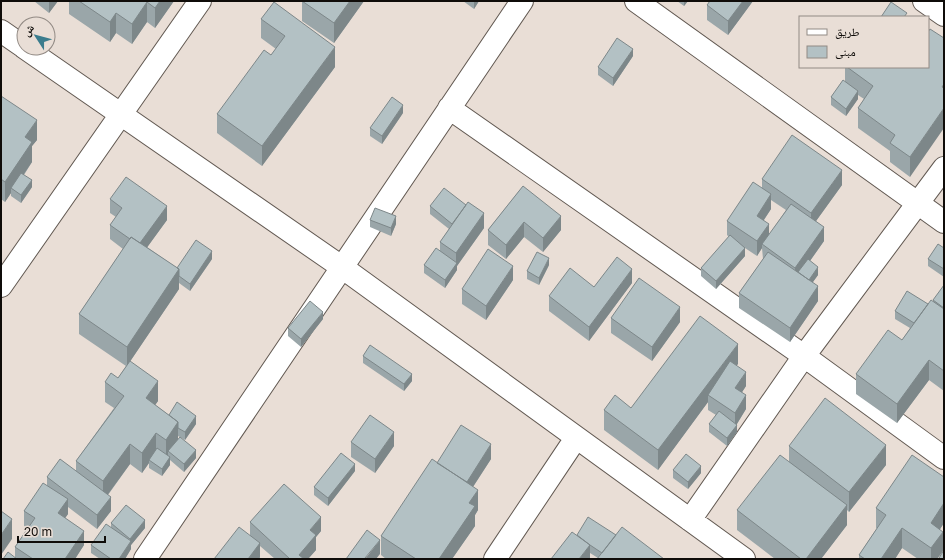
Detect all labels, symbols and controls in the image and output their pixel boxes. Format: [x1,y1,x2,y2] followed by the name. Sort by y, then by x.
[16,16,56,56] north arrow
[799,16,929,68] legend
[19,21,38,40] text: ش
[835,24,860,39] text: طريق
[835,44,856,59] text: مبنى
[18,518,105,544] scale bar
[24,524,52,539] text: 20 m

